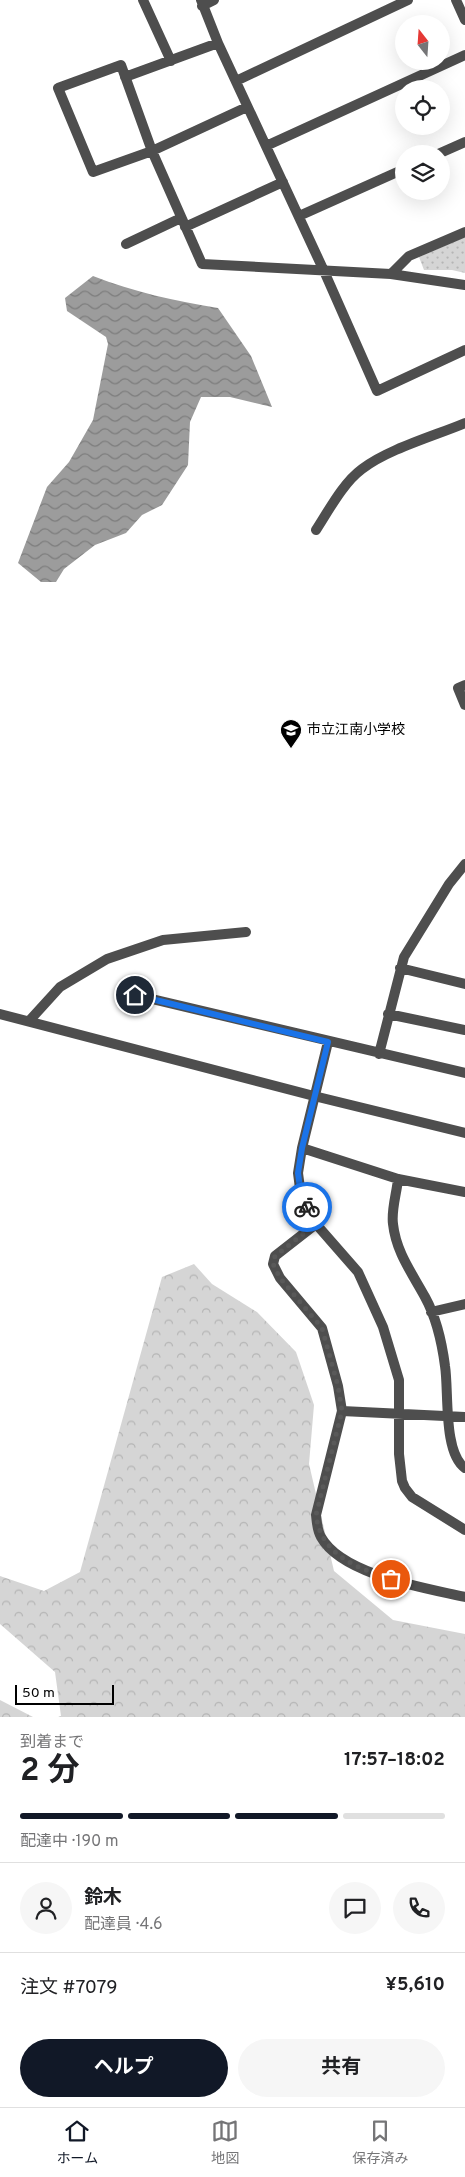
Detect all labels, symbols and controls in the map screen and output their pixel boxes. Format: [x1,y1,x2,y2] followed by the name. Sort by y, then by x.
[395,15,450,70] north arrow
[395,15,450,200] map controls
[395,80,450,135] button: locate
[395,145,450,200] button: layers
[279,718,303,749] school or university icon: 市立江南小学校
[307,722,405,739] place label: 市立江南小学校
[114,974,156,1016] pin
[121,981,149,1009] icon: home
[282,1182,332,1232] courier
[293,1193,321,1221] icon: bike
[370,1558,412,1600] pin
[377,1565,405,1593] icon: bag
[15,1682,114,1705] scale bar
[22,1685,55,1702] text: 50 m
[20,1733,84,1753] text: 到着まで
[344,1748,445,1772] text: 17:57–18:02
[20,1752,80,1792] text: 2 分
[20,1832,119,1852] text: 配達中 · 190 m
[20,1882,72,1934] button: person
[329,1882,381,1934] button: chat
[393,1882,445,1934] button: phone
[84,1886,122,1910] text: 鈴木
[84,1915,163,1935] text: 配達員 · 4.6
[385,1973,445,1997] text: ¥5,610
[20,1976,118,2000] text: 注文 #7079
[20,2039,228,2097] button: ヘルプ
[238,2039,445,2097] button: 共有
[57,2117,98,2168] tab: ホーム
[211,2117,239,2168] tab: 地図
[352,2117,408,2168] tab: 保存済み

